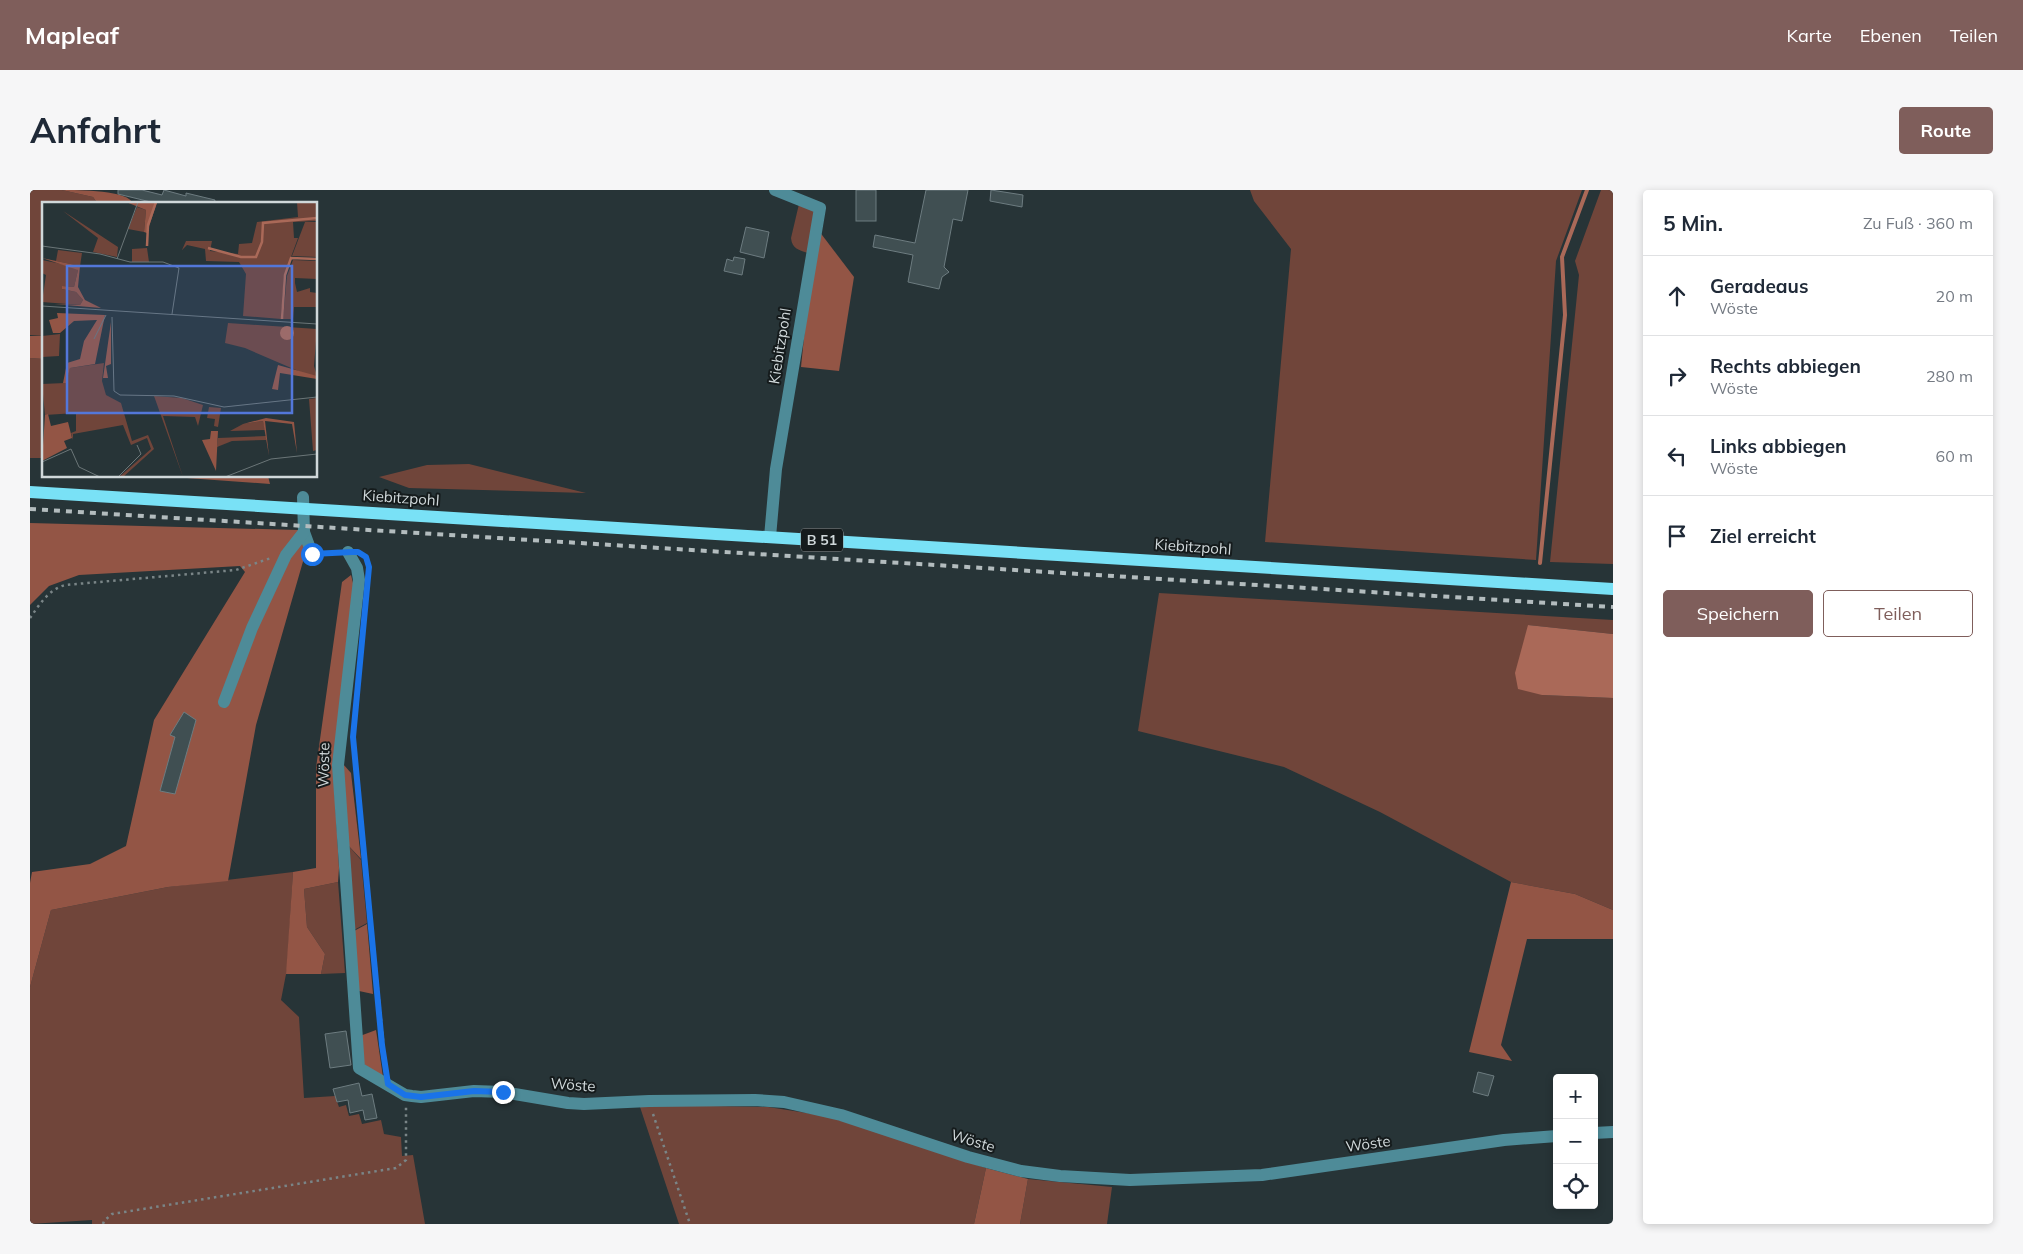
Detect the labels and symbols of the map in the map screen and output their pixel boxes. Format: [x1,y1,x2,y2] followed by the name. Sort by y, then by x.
[42,202,318,478] inset map
[764,307,795,385] street label: Kiebitzpohl
[362,485,440,510] street label: Kiebitzpohl
[801,528,843,552] road number: B 51
[1154,534,1232,559] street label: Kiebitzpohl
[301,543,324,566] route start
[314,742,333,788] street label: Wöste
[550,1073,596,1096] street label: Wöste
[492,1081,515,1104] route end
[949,1125,997,1156] street label: Wöste
[1344,1131,1392,1156] street label: Wöste

